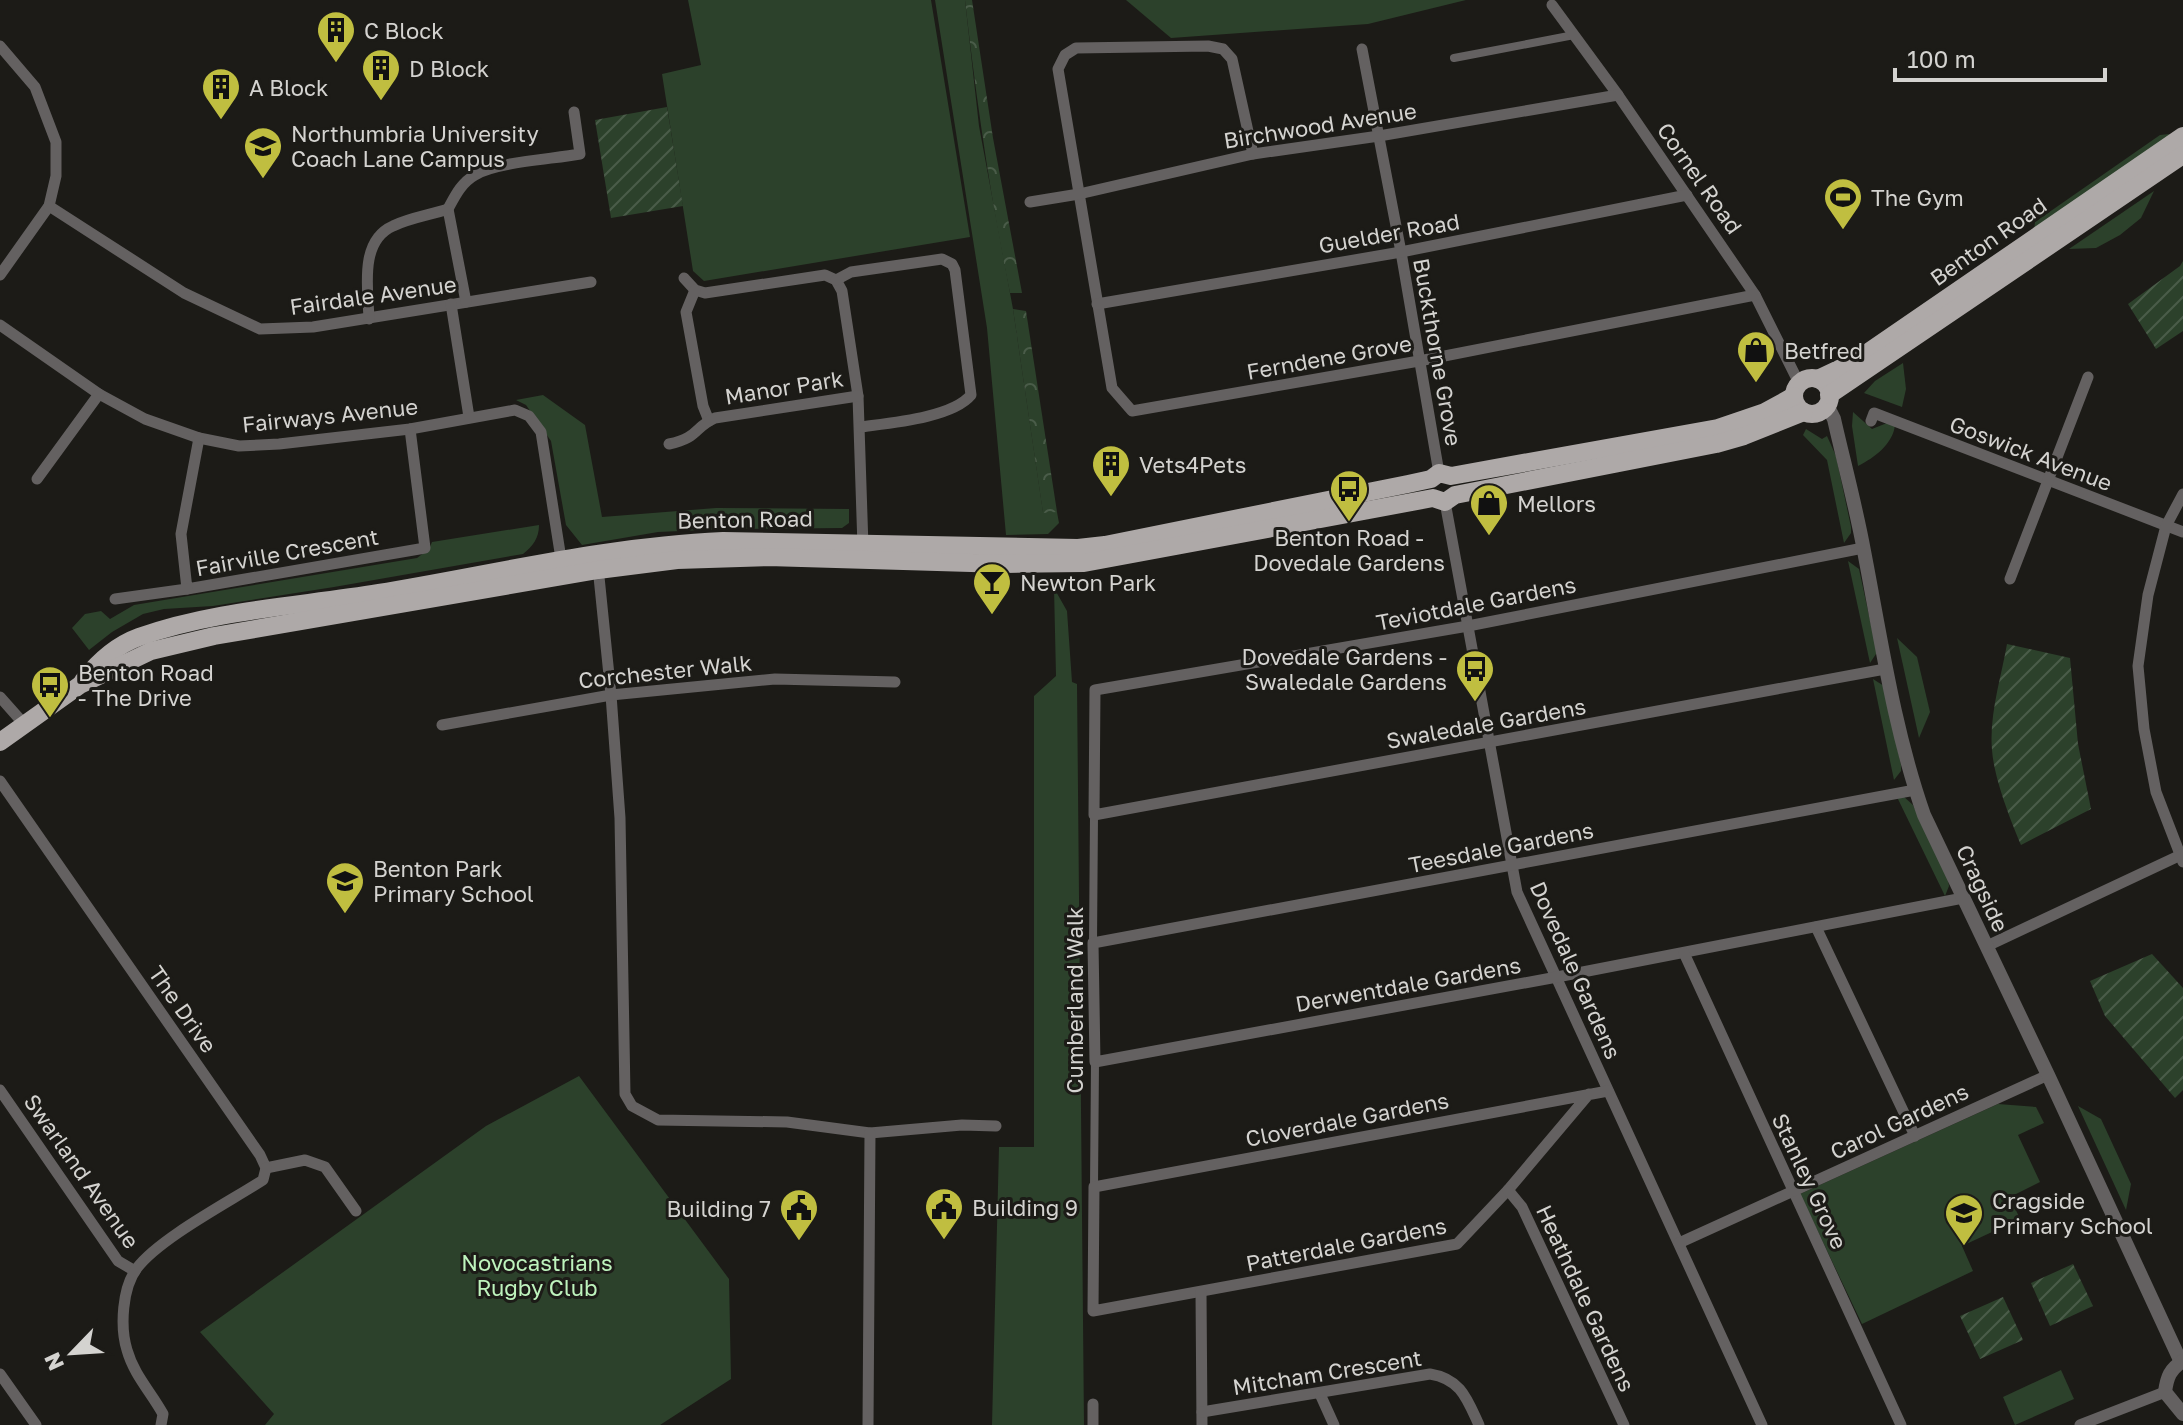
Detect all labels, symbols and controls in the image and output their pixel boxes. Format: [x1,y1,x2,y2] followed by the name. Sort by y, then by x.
[315,9,357,64] building icon: C Block
[364,17,444,44] place label: C Block
[1895,32,2105,82] scale bar
[1907,44,1976,73] text: 100 m
[360,47,402,102] building icon: D Block
[409,55,489,82] place label: D Block
[200,66,242,121] building icon: A Block
[249,74,328,101] place label: A Block
[1222,96,1418,154] street label: Birchwood Avenue
[1652,117,1748,239] street label: Cornel Road
[291,120,539,172] place label: Northumbria University Coach Lane Campus
[242,125,284,180] school or university icon: Northumbria University Coach Lane Campus
[1822,176,1864,231] sports icon: The Gym
[1871,184,1964,211] place label: The Gym
[1925,191,2051,291] street label: Benton Road
[1316,207,1462,259] street label: Guelder Road
[1408,256,1468,448] street label: Buckthorne Grove
[288,270,458,320] street label: Fairdale Avenue
[1244,329,1414,385] street label: Ferndene Grove
[1735,329,1777,384] shop icon: Betfred
[1784,337,1863,364] place label: Betfred
[723,364,845,410] street label: Manor Park
[241,392,419,438] street label: Fairways Avenue
[1946,410,2116,496] street label: Goswick Avenue
[1090,443,1132,498] building icon: Vets4Pets
[1139,451,1246,478] place label: Vets4Pets
[1328,468,1370,523] bus stop icon: Benton Road - Dovedale Gardens
[1468,482,1510,537] shop icon: Mellors
[1517,490,1596,517] place label: Mellors
[677,504,813,534] street label: Benton Road
[193,523,381,581] street label: Fairville Crescent
[1253,524,1445,576] place label: Benton Road - Dovedale Gardens
[971,561,1013,616] bar icon: Newton Park
[1020,569,1156,596] place label: Newton Park
[1374,570,1578,636] street label: Teviotdale Gardens
[1242,643,1447,695] place label: Dovedale Gardens - Swaledale Gardens
[577,648,753,694] street label: Corchester Walk
[1454,648,1496,703] bus stop icon: Dovedale Gardens - Swaledale Gardens
[78,659,214,711] place label: Benton Road - The Drive
[29,664,71,719] bus stop icon: Benton Road - The Drive
[1384,692,1588,754] street label: Swaledale Gardens
[1406,816,1596,878] street label: Teesdale Gardens
[1951,840,2015,936] street label: Cragside
[373,855,534,907] place label: Benton Park Primary School
[324,860,366,915] school or university icon: Benton Park Primary School
[1525,877,1627,1063] street label: Dovedale Gardens
[1061,907,1088,1093] street label: Cumberland Walk
[1293,951,1523,1017] street label: Derwentdale Gardens
[143,960,223,1058] street label: The Drive
[1826,1077,1972,1165] street label: Carol Gardens
[1243,1086,1451,1152] street label: Cloverdale Gardens
[19,1089,145,1253] street label: Swarland Avenue
[1767,1109,1853,1253] street label: Stanley Grove
[923,1186,965,1241] public building icon: Building 9
[778,1187,820,1242] public building icon: Building 7
[1992,1187,2153,1239] place label: Cragside Primary School
[1943,1192,1985,1247] school or university icon: Cragside Primary School
[972,1194,1078,1221] place label: Building 9
[667,1195,771,1222] place label: Building 7
[1531,1200,1641,1396] street label: Heathdale Gardens
[1243,1211,1449,1277] street label: Patterdale Gardens
[461,1249,613,1301] park label: Novocastrians Rugby Club
[32,1313,112,1393] north arrow
[1230,1344,1424,1400] street label: Mitcham Crescent
[38,1348,69,1375] text: N

